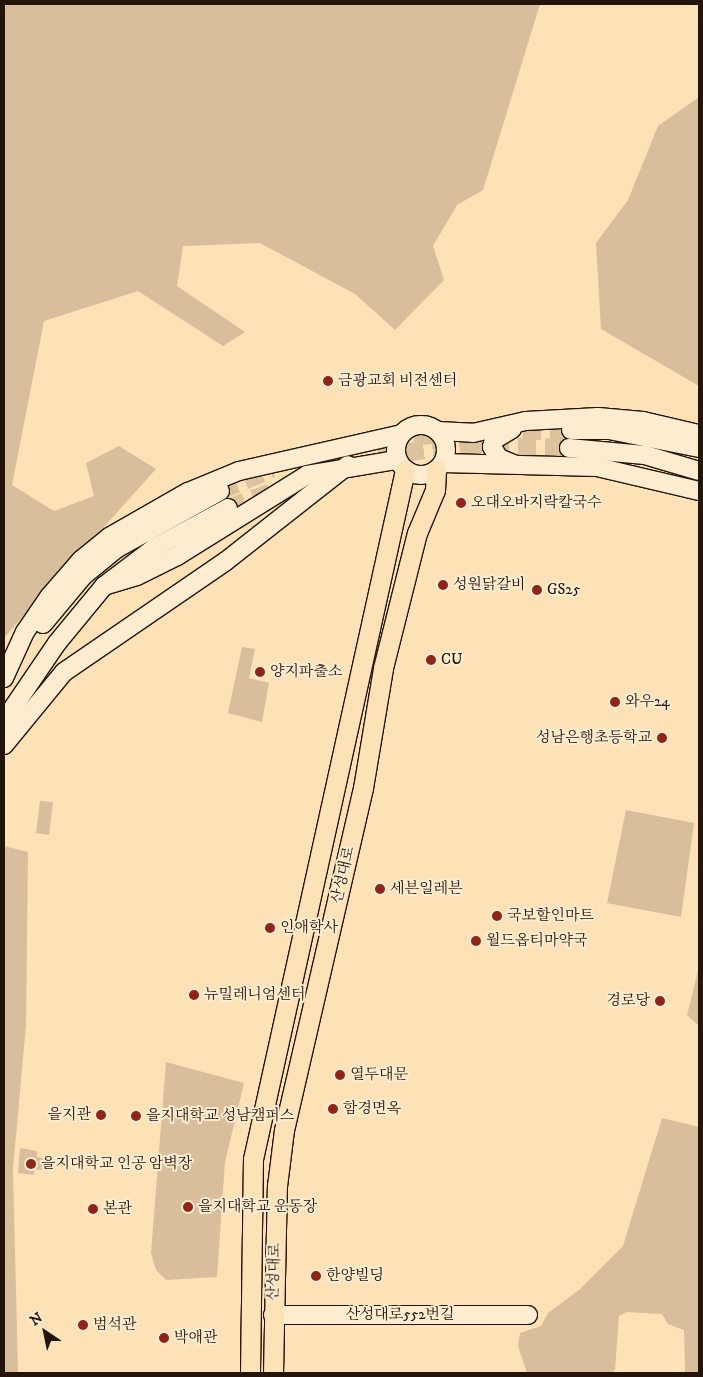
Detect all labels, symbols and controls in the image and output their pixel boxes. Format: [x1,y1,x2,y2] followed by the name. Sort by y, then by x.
[338,372,457,390] place label: 금광교회 비전센터
[322,375,334,387] marker: 금광교회 비전센터
[471,494,601,512] place label: 오대오바지락칼국수
[455,497,467,509] marker: 오대오바지락칼국수
[453,576,525,594] place label: 성원닭갈비
[437,579,449,591] marker: 성원닭갈비
[547,581,580,599] place label: GS25
[531,584,543,596] marker: GS25
[441,651,463,669] place label: CU
[425,654,437,666] marker: CU
[270,663,342,681] place label: 양지파출소
[254,666,266,678] marker: 양지파출소
[625,693,670,711] place label: 와우24
[609,696,621,708] marker: 와우24
[536,729,652,747] place label: 성남은행초등학교
[656,732,668,744] marker: 성남은행초등학교
[328,845,358,905] street label: 산성대로
[390,880,462,898] place label: 세븐일레븐
[374,883,386,895] marker: 세븐일레븐
[507,907,594,925] place label: 국보할인마트
[491,910,503,922] marker: 국보할인마트
[280,919,338,937] place label: 인애학사
[264,922,276,934] marker: 인애학사
[486,932,587,950] place label: 월드옵티마약국
[470,935,482,947] marker: 월드옵티마약국
[204,986,305,1004] place label: 뉴밀레니엄센터
[188,989,200,1001] marker: 뉴밀레니엄센터
[607,992,650,1010] place label: 경로당
[654,995,666,1007] marker: 경로당
[350,1066,408,1084] place label: 열두대문
[334,1069,346,1081] marker: 열두대문
[343,1100,401,1118] place label: 함경면옥
[327,1103,339,1115] marker: 함경면옥
[48,1106,91,1124] place label: 을지관
[146,1107,294,1125] place label: 을지대학교 성남캠퍼스
[95,1109,107,1121] marker: 을지관
[130,1110,142,1122] marker: 을지대학교 성남캠퍼스
[41,1155,192,1173] place label: 을지대학교 인공 암벽장
[25,1158,37,1170] marker: 을지대학교 인공 암벽장
[198,1198,317,1216] place label: 을지대학교 운동장
[103,1200,132,1218] place label: 본관
[182,1201,194,1213] marker: 을지대학교 운동장
[87,1203,99,1215] marker: 본관
[264,1243,284,1301] street label: 산성대로
[326,1267,384,1285] place label: 한양빌딩
[310,1270,322,1282] marker: 한양빌딩
[345,1306,455,1324] street label: 산성대로552번길
[20,1307,70,1357] north arrow
[27,1309,46,1330] text: N
[93,1316,136,1334] place label: 범석관
[77,1319,89,1331] marker: 범석관
[174,1329,217,1347] place label: 박애관
[158,1332,170,1344] marker: 박애관

